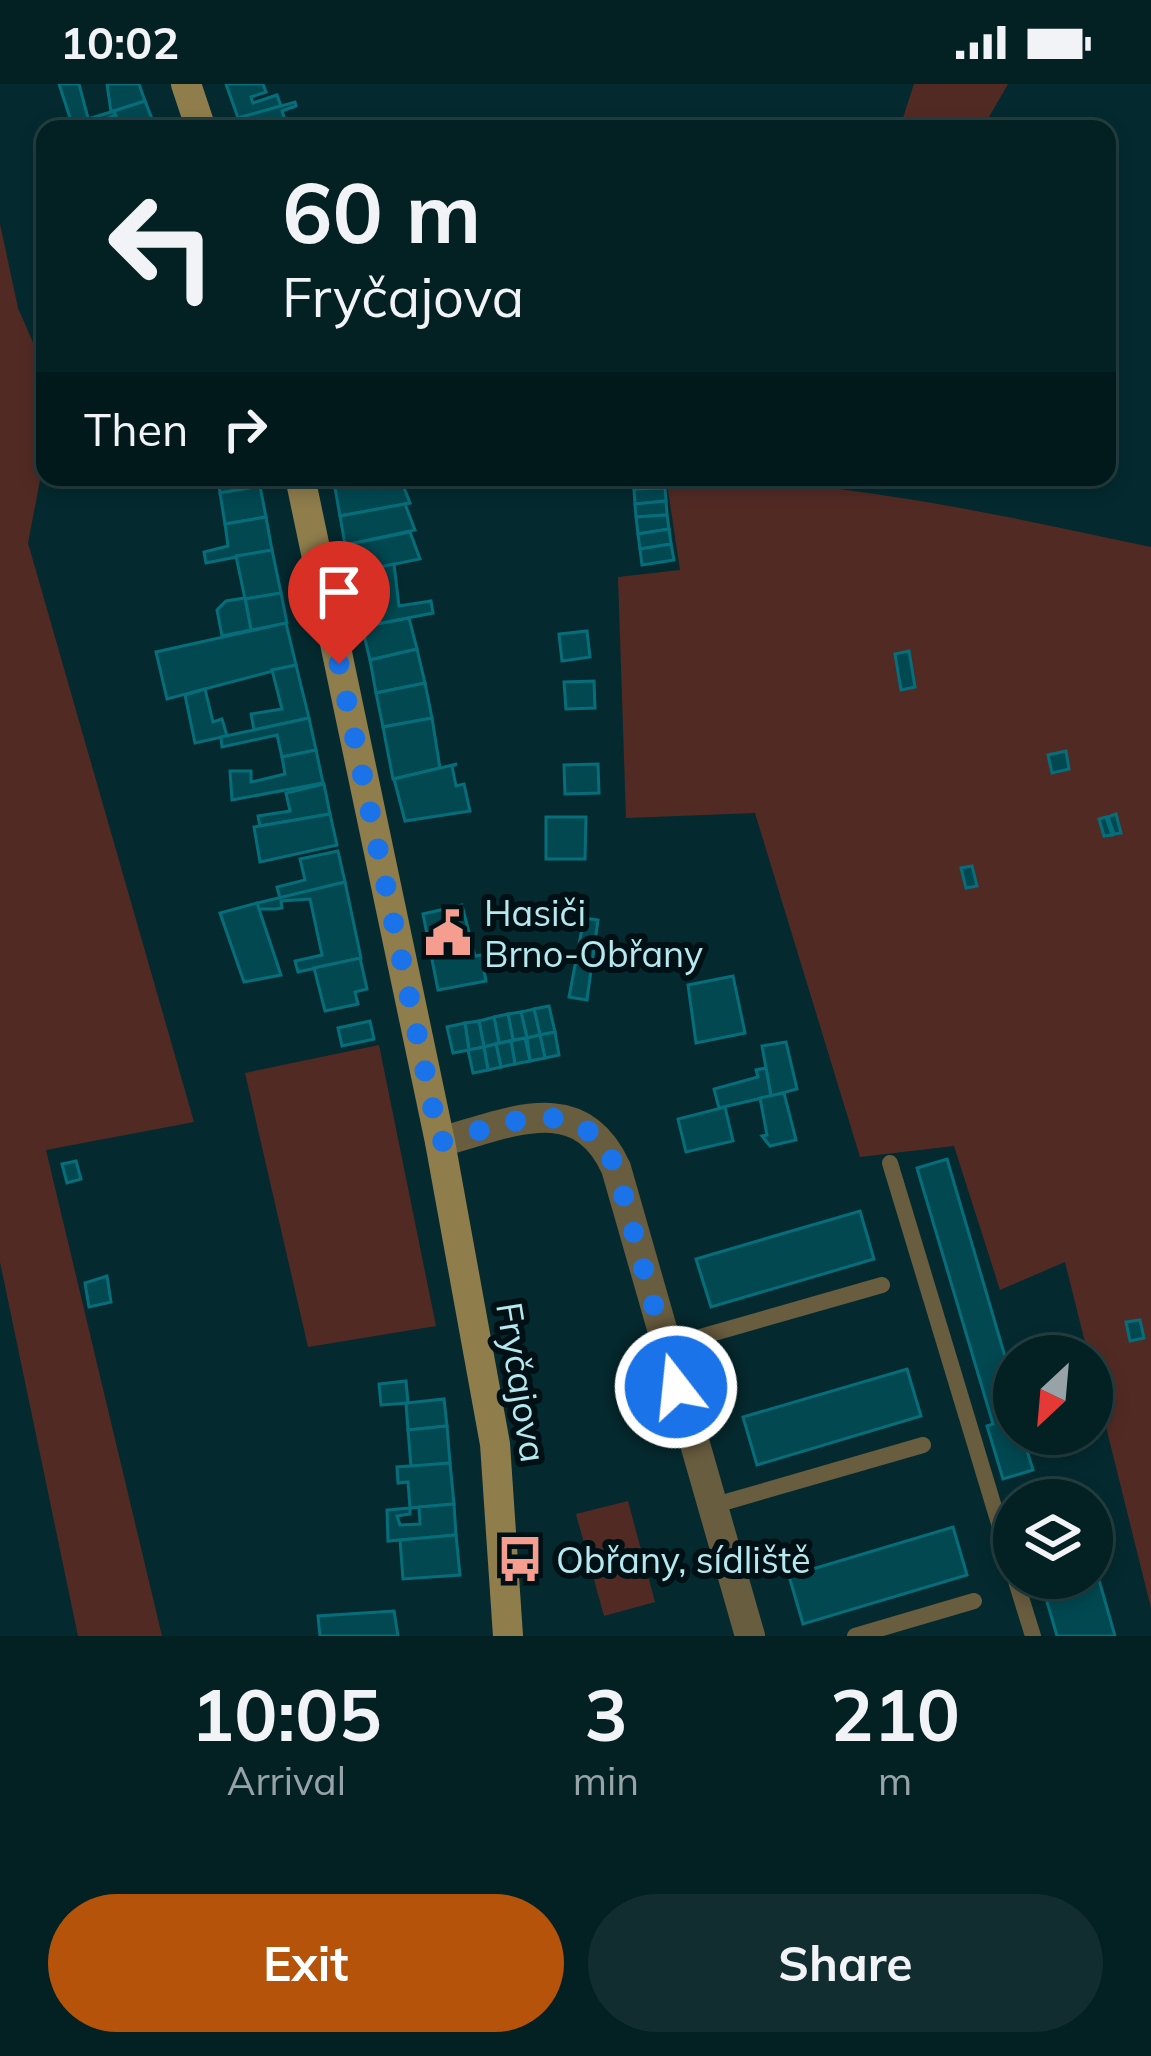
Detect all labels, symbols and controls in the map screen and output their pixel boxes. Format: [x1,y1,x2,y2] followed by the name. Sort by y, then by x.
[60,14,179,70] text: 10:02
[282,159,481,264] text: 60 m
[84,168,240,324] icon: left
[282,263,524,331] text: Fryčajova
[212,396,278,462] icon: right
[84,401,188,457] text: Then
[288,541,390,664] pin
[306,559,372,625] icon: arrive
[484,890,703,976] place label: Hasiči Brno-Obřany
[423,908,473,958] public building icon: Hasiči Brno-Obřany
[487,1299,557,1465] street label: Fryčajova
[613,1324,739,1450] position arrow
[993,1335,1113,1455] north arrow
[993,1335,1113,1599] map controls
[993,1479,1113,1599] button: layers
[495,1534,545,1584] bus stop icon: Obřany, sídliště
[556,1537,811,1582] place label: Obřany, sídliště
[191,1669,382,1759] text: 10:05
[584,1669,628,1759] text: 3
[830,1669,960,1759] text: 210
[227,1756,346,1805] text: Arrival
[573,1756,639,1805] text: min
[878,1756,912,1805] text: m
[48,1894,564,2032] button: Exit
[588,1894,1103,2032] button: Share

